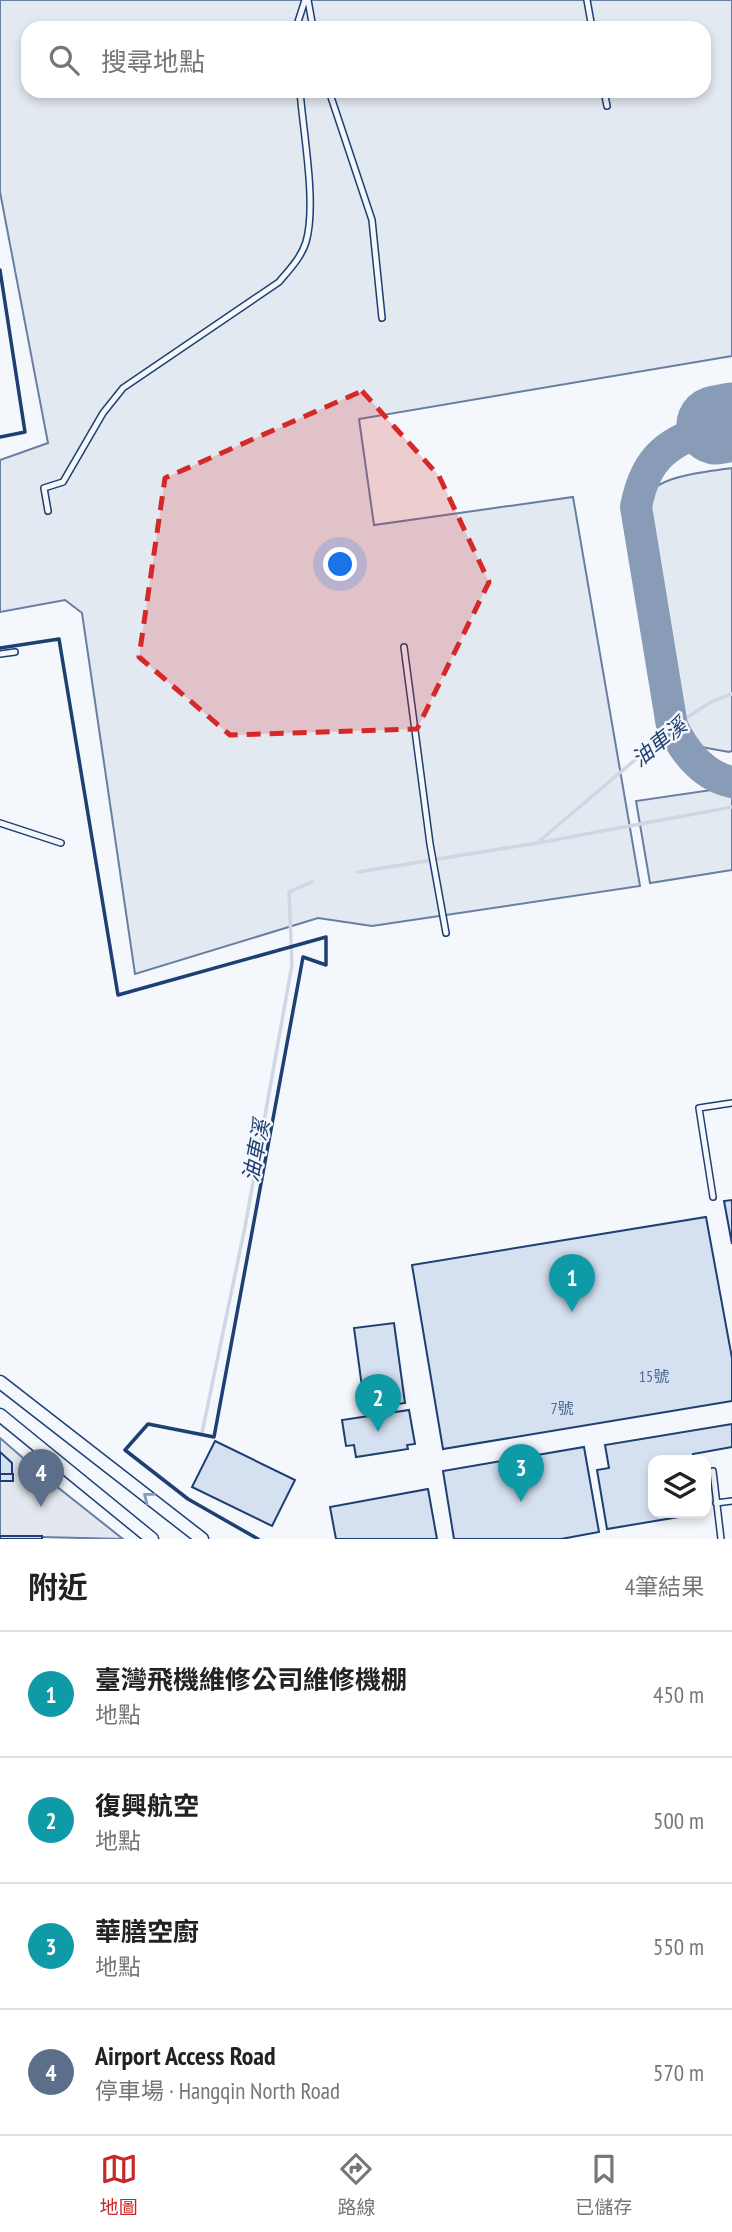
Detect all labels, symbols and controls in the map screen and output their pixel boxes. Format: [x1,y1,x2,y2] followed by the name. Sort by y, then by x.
[21,21,711,98] search box
[45,41,83,79] icon: search
[101,45,205,78] text: 搜尋地點
[323,547,357,581] your location
[626,710,694,772] water label: 油車溪
[237,1115,276,1184] water label: 油車溪
[549,1254,595,1312] pin: 1
[639,1366,669,1386] house number: 15號
[355,1374,401,1432] pin: 2
[550,1398,574,1418] house number: 7號
[498,1444,544,1502] pin: 3
[18,1449,64,1507] pin: 4
[648,1455,711,1518] map controls
[648,1455,711,1518] button: layers
[143,1493,155,1506] one-way arrow
[28,1567,88,1606] text: 附近
[625,1572,704,1601] text: 4筆結果
[95,1663,407,1696] text: 臺灣飛機維修公司維修機棚
[46,1680,57,1709] text: 1
[653,1680,704,1709] text: 450 m
[95,1700,141,1729] text: 地點
[95,1789,199,1822] text: 復興航空
[46,1806,57,1835] text: 2
[653,1806,704,1835] text: 500 m
[95,1826,141,1855] text: 地點
[95,1915,199,1948] text: 華膳空廚
[46,1932,57,1961] text: 3
[653,1932,704,1961] text: 550 m
[95,1952,141,1981] text: 地點
[95,2039,276,2072] text: Airport Access Road
[46,2058,57,2087] text: 4
[653,2058,704,2087] text: 570 m
[95,2076,340,2105] text: 停車場 · Hangqin North Road
[100,2150,138,2219] tab: 地圖
[337,2150,375,2219] tab: 路線
[575,2150,632,2219] tab: 已儲存

